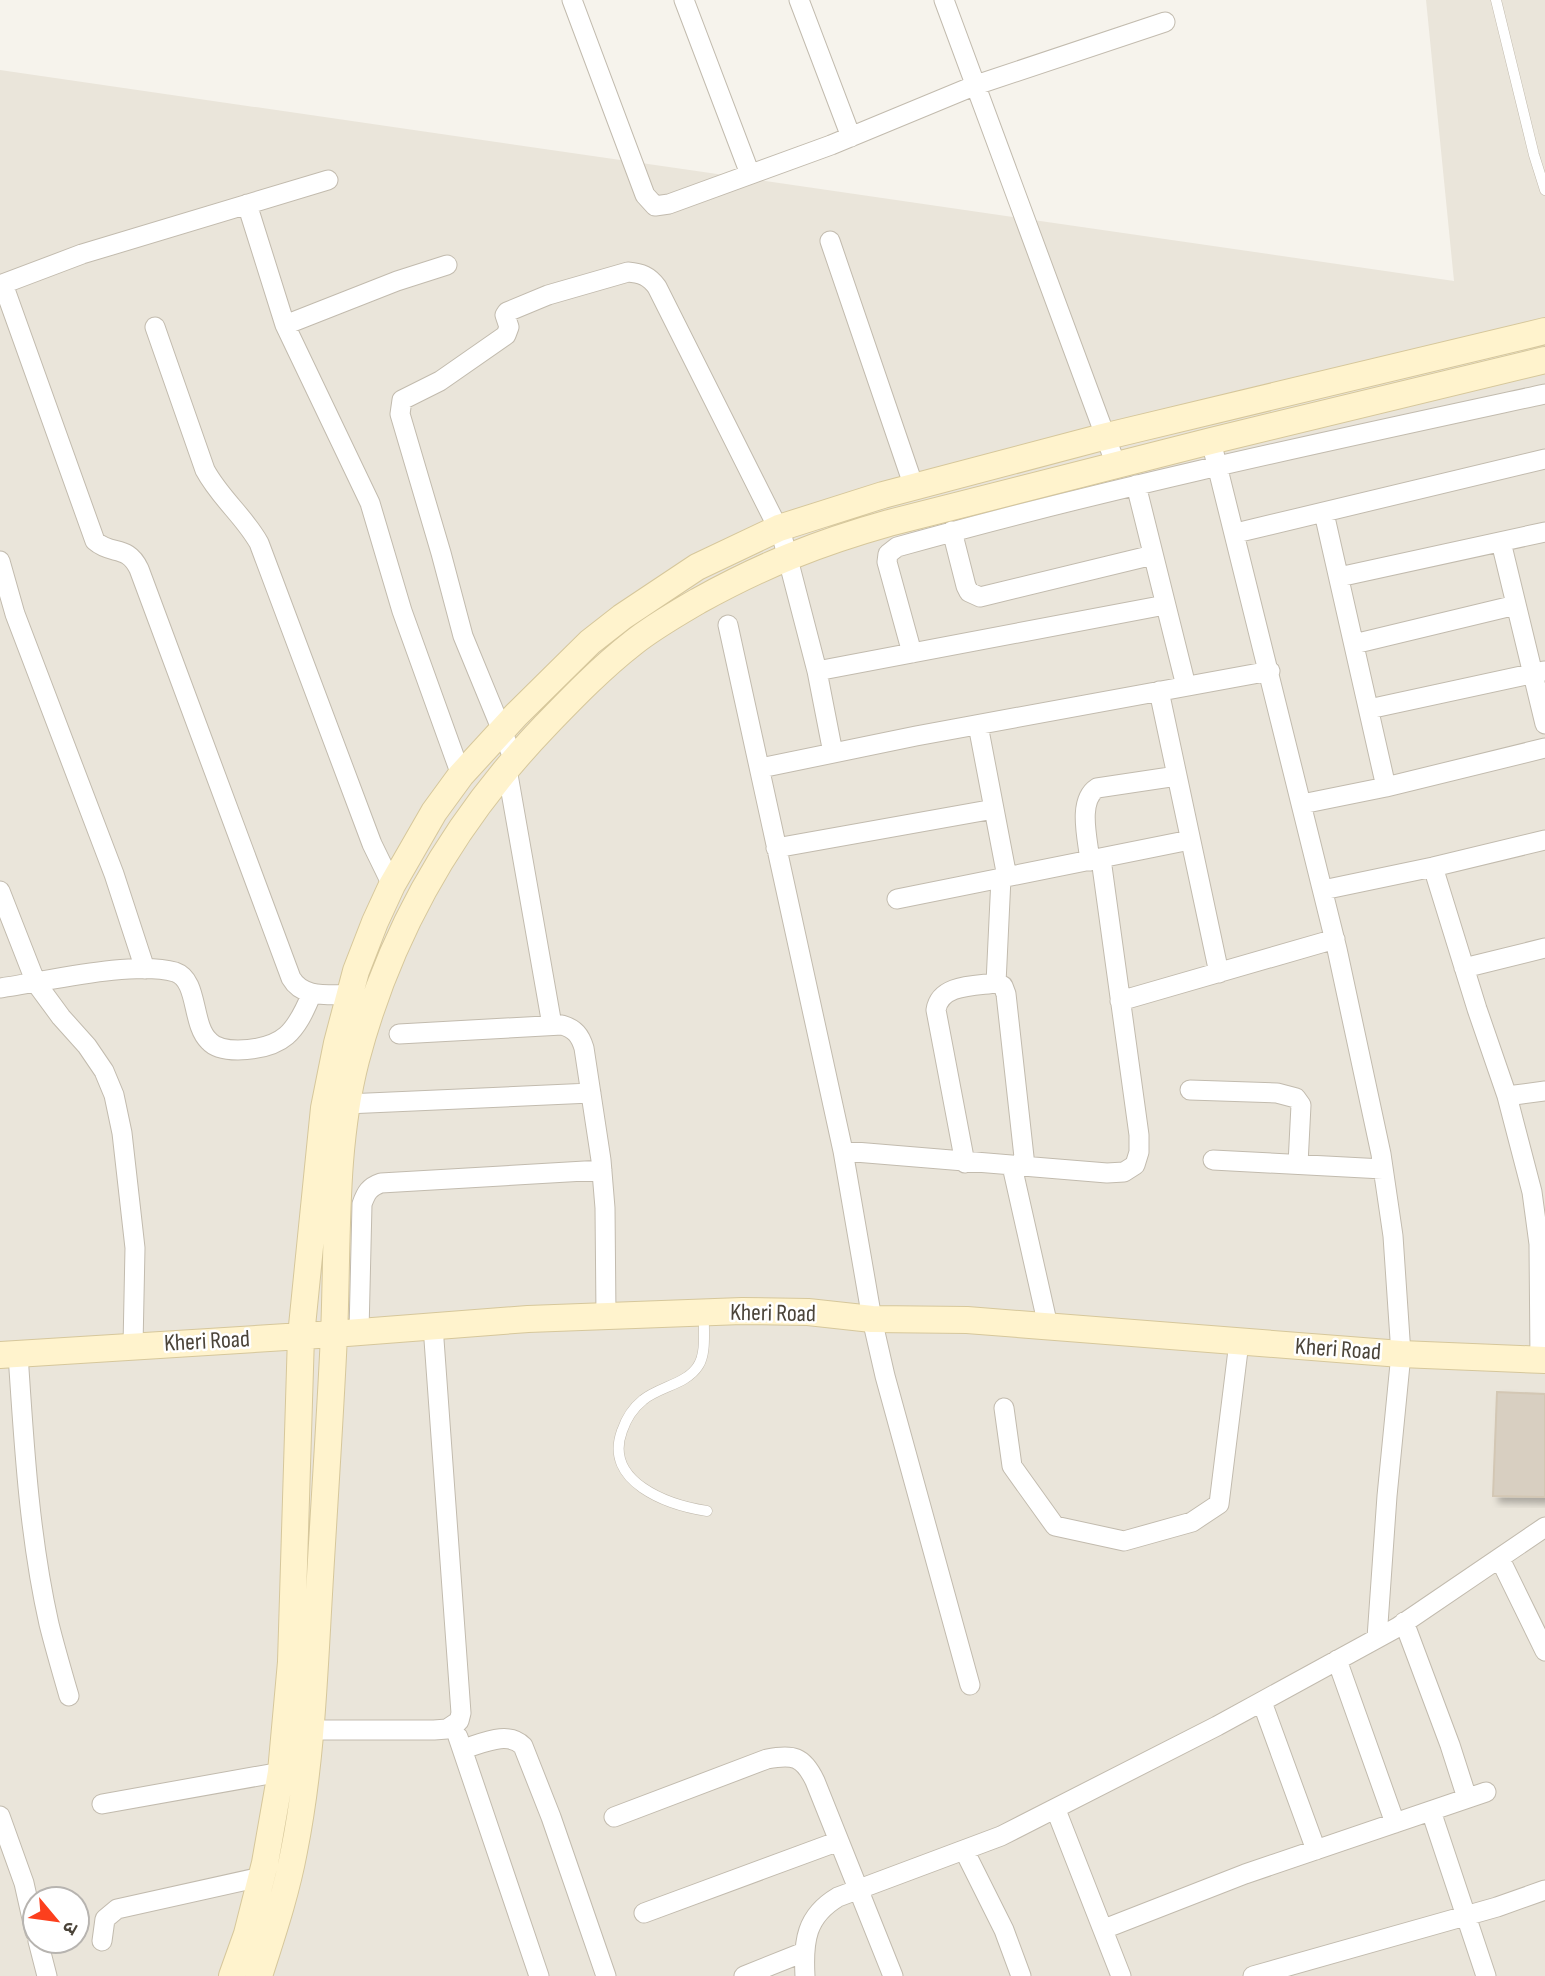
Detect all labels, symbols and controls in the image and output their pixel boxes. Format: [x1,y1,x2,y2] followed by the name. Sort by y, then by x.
[730,1298,816,1328] street label: Kheri Road
[163,1324,251,1358] street label: Kheri Road
[1294,1332,1382,1366] street label: Kheri Road
[21,1885,91,1955] north arrow
[56,1917,82,1939] text: उ

